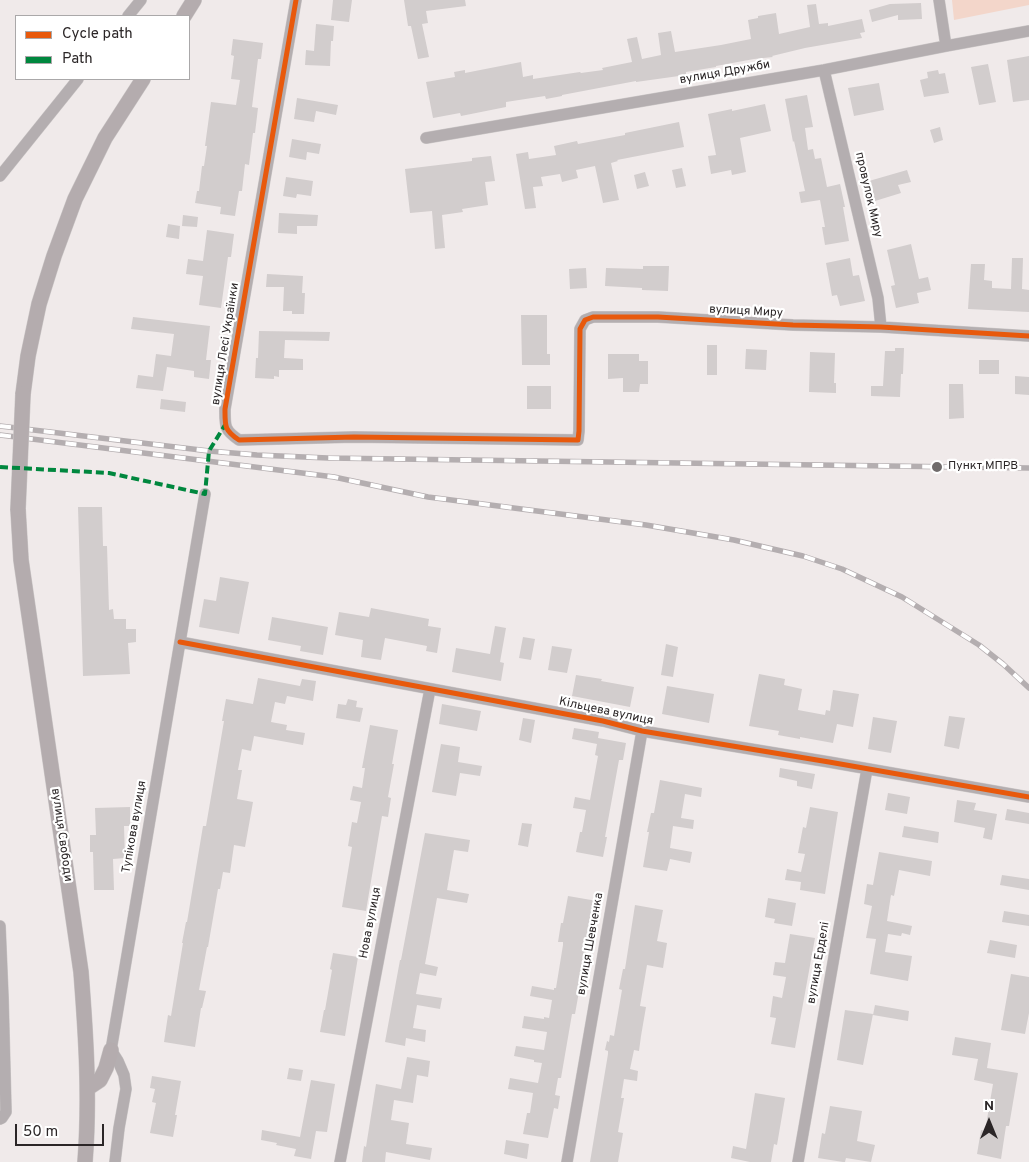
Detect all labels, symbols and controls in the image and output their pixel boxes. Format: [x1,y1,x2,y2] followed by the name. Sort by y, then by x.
[15,15,190,80] legend
[62,25,133,44] text: Cycle path
[62,50,93,69] text: Path
[679,58,771,88] street label: вулиця Дружби
[851,151,885,239] street label: провулок Миру
[209,282,243,406] street label: вулиця Лесі Українки
[709,303,783,321] street label: вулиця Миру
[930,460,944,474] marker: Пункт МПРВ
[948,460,1018,474] place label: Пункт МПРВ
[558,695,654,729] street label: Кільцева вулиця
[120,780,150,874] street label: Тупікова вулиця
[47,787,75,883] street label: вулиця Свободи
[357,886,385,960] street label: Нова вулиця
[575,892,607,996] street label: вулиця Шевченка
[805,921,833,1005] street label: вулиця Ерделі
[964,1097,1014,1147] north arrow
[984,1098,994,1115] text: N
[18,1114,106,1146] scale bar
[23,1123,58,1142] text: 50 m

